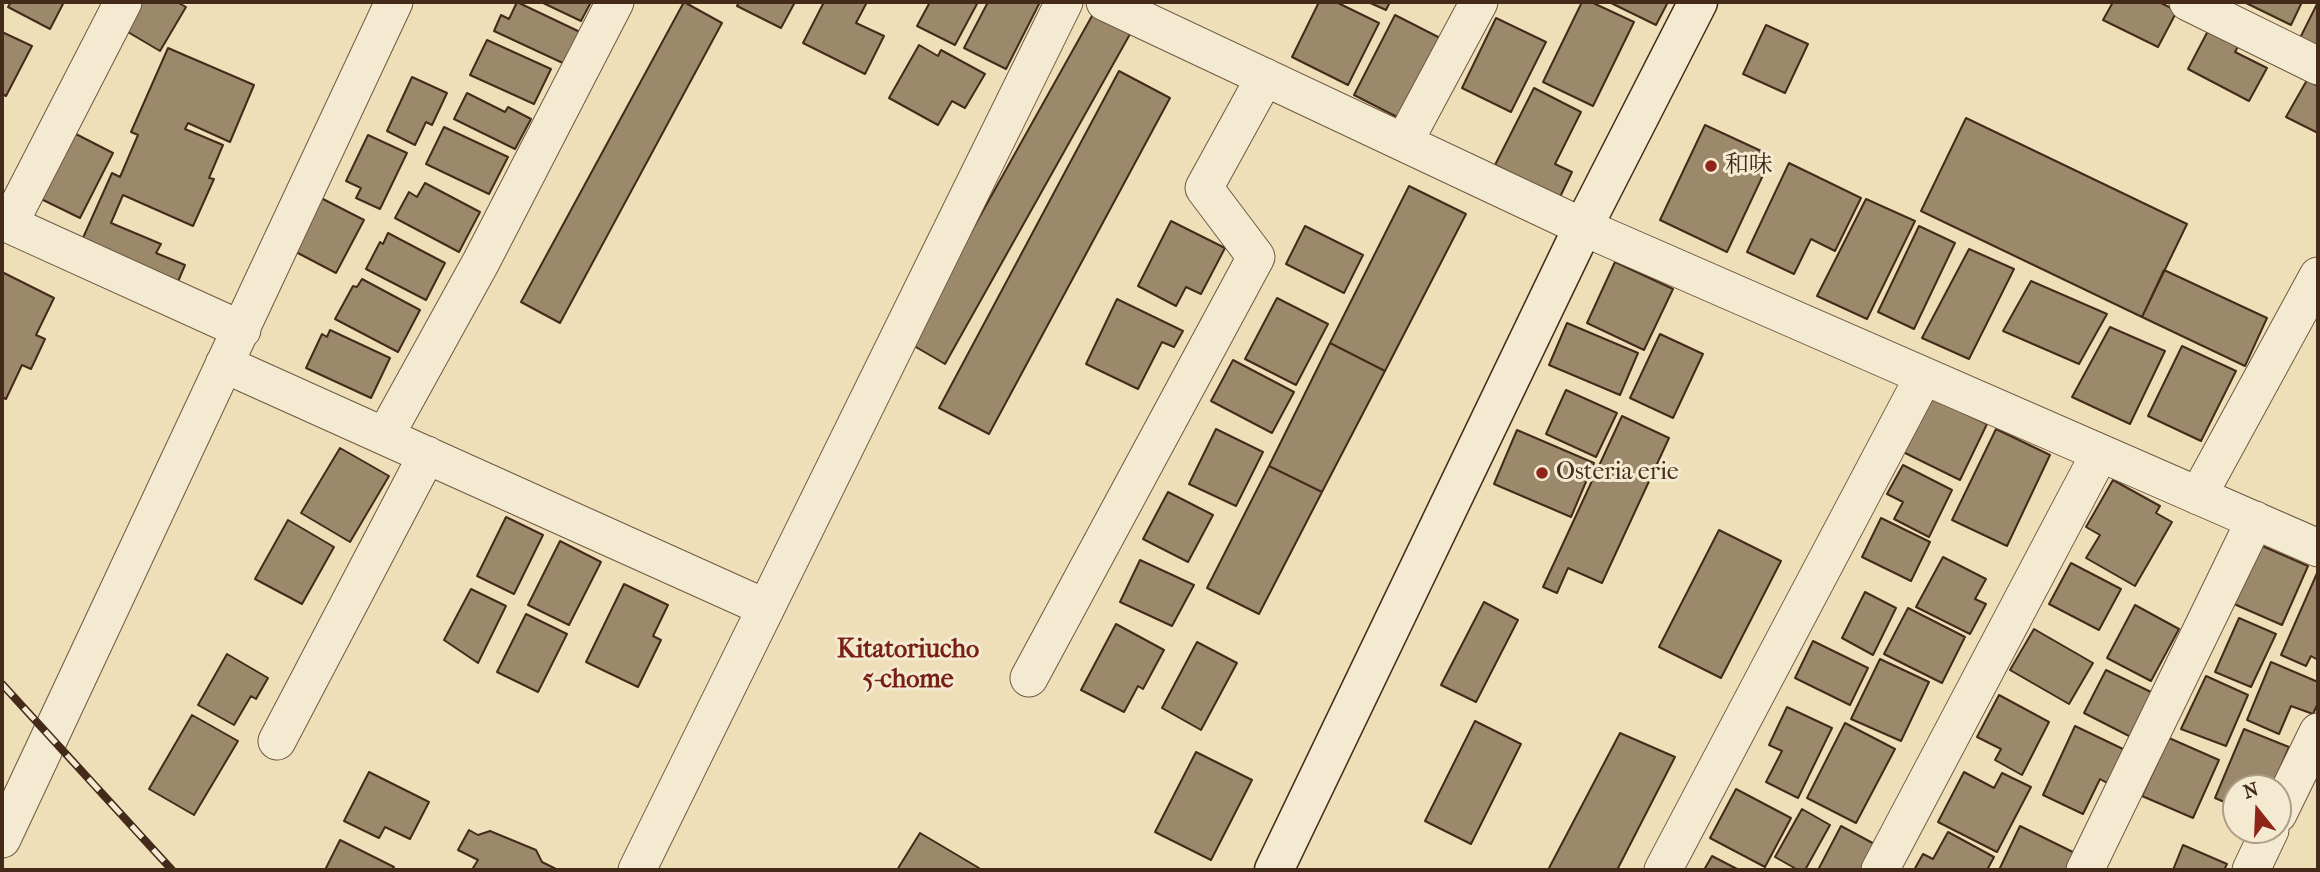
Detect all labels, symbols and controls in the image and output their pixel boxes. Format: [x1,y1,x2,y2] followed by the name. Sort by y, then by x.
[1725,152,1773,180] place label: 和味
[1703,158,1719,174] marker: 和味
[1556,459,1679,487] place label: Osteria erie
[1534,465,1550,481] marker: Osteria erie
[837,635,979,696] district label: Kitatoriucho 5-chome
[2222,774,2292,844] north arrow
[2241,778,2261,804] text: N

